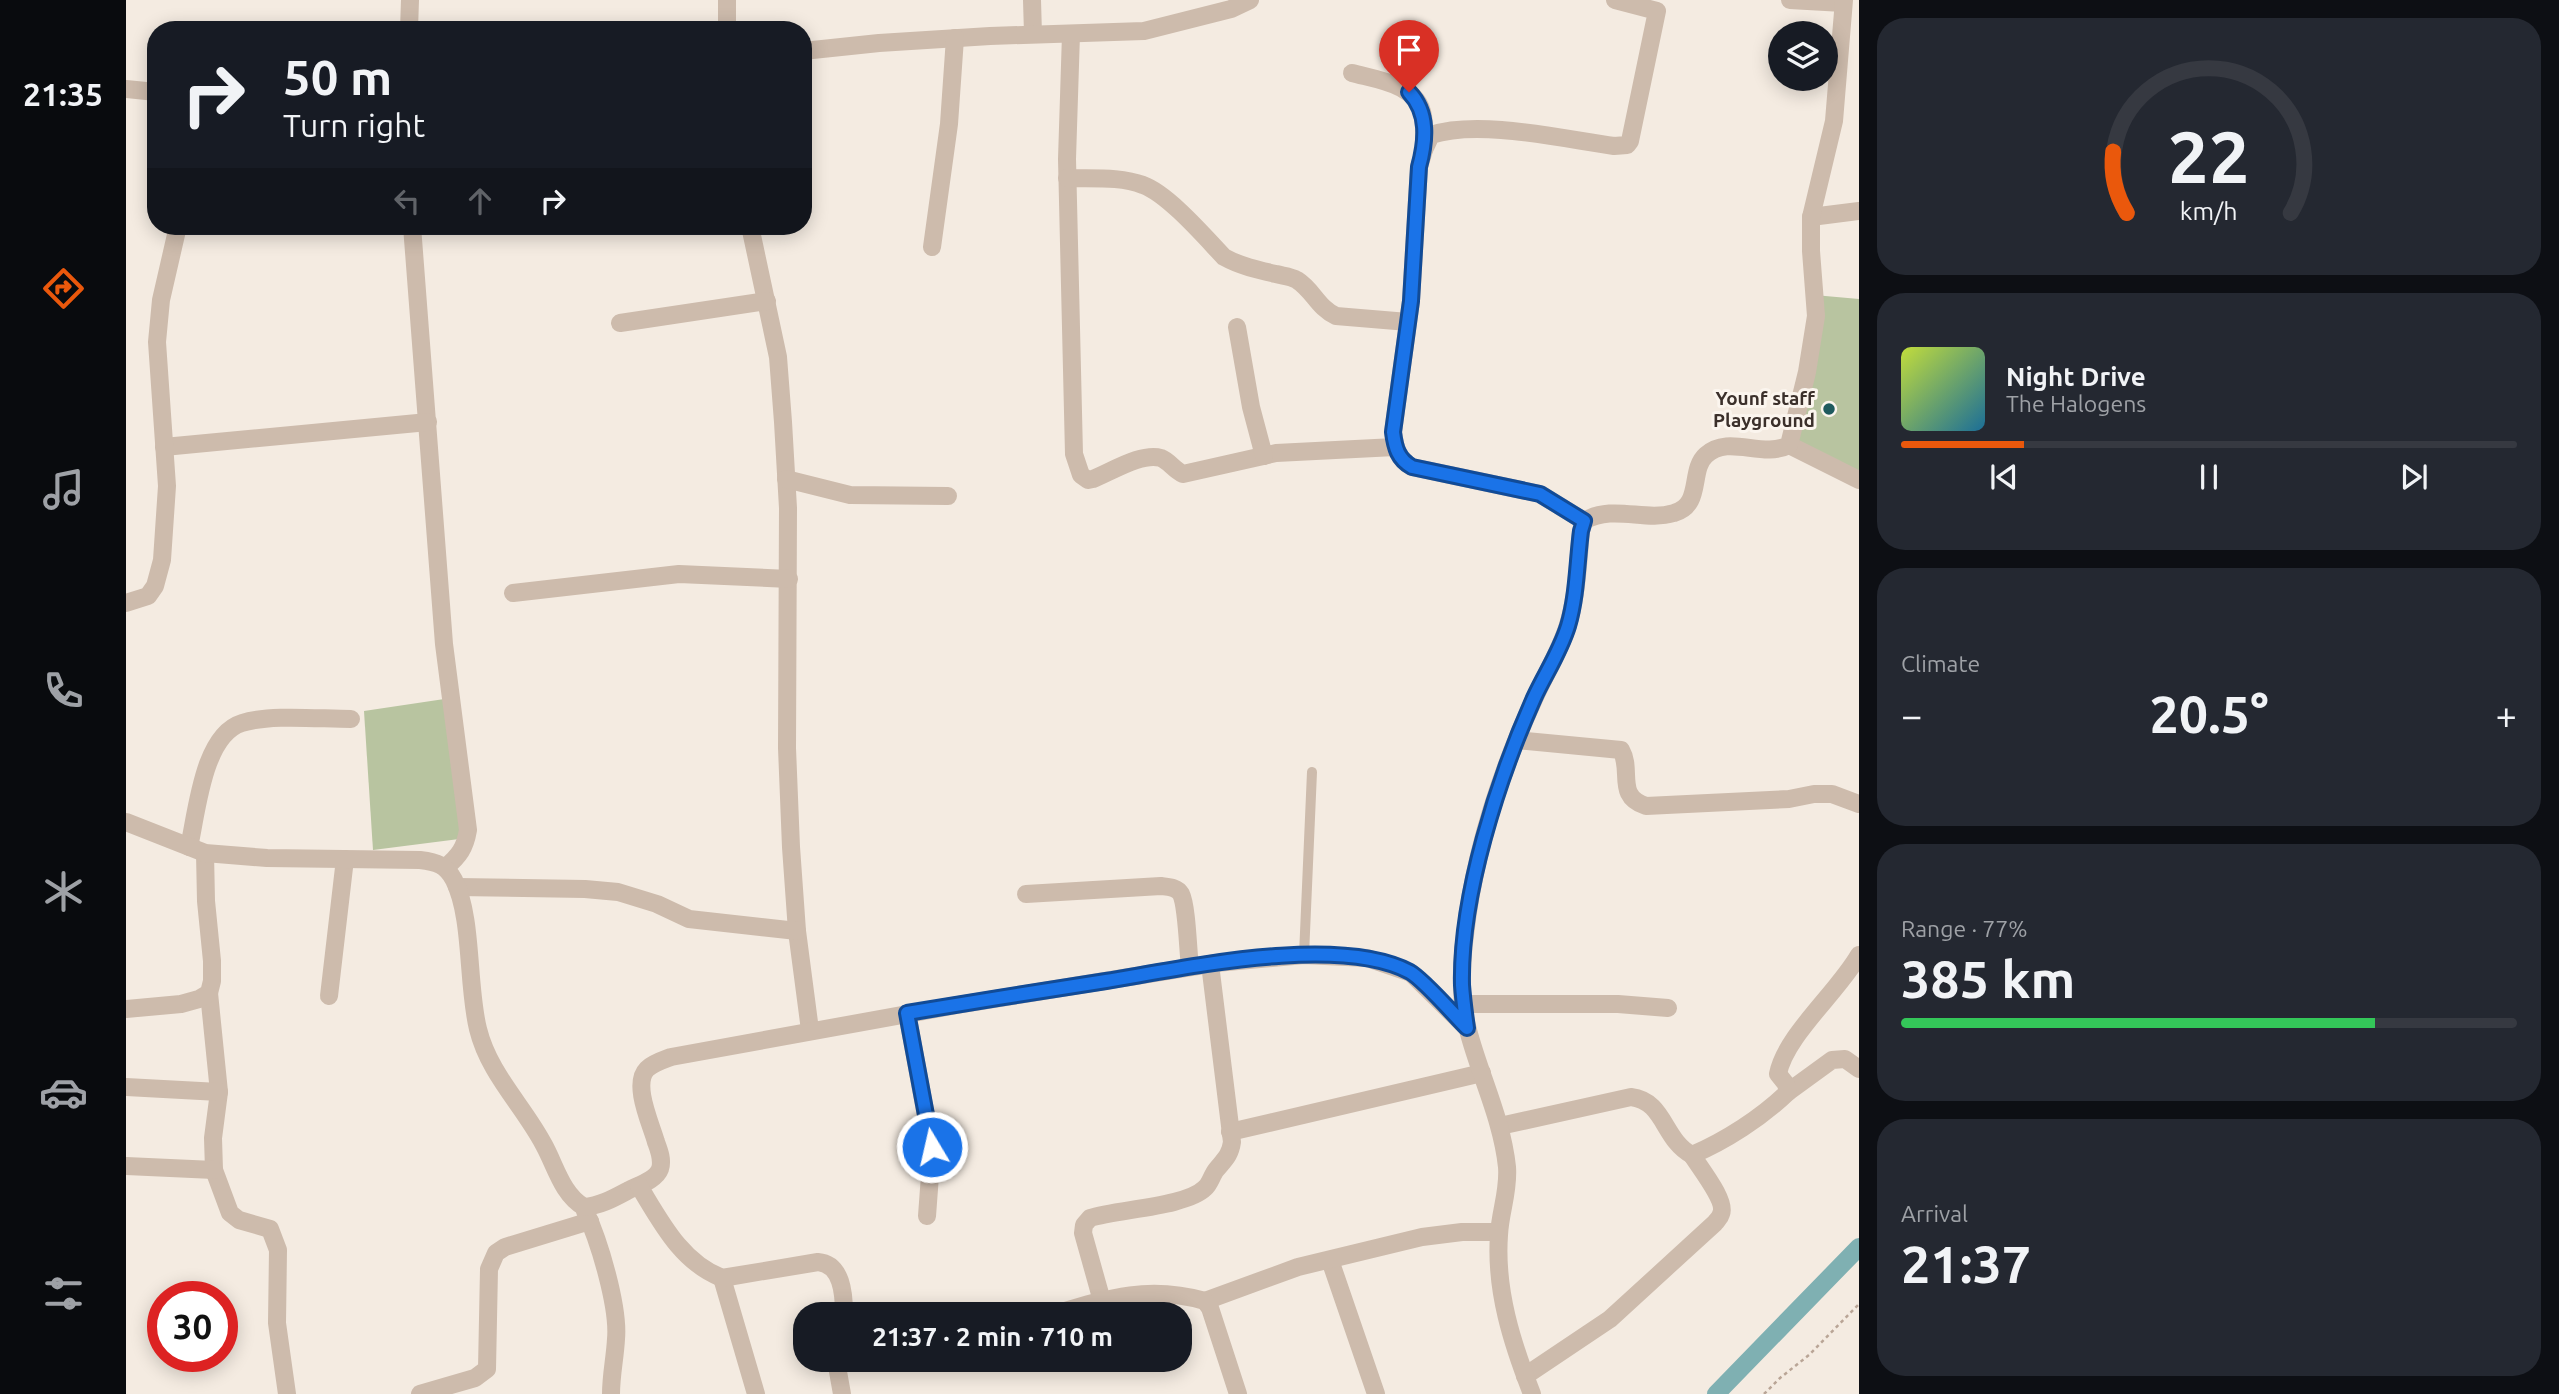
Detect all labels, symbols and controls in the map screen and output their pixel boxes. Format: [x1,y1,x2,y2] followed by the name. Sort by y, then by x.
[1379,20,1439,92] pin
[1768,21,1838,91] map controls
[1768,21,1838,91] button: layers
[1390,31,1428,69] icon: arrive
[168,49,259,140] icon: right
[283,49,392,104] text: 50 m
[23,76,103,112] text: 21:35
[283,107,425,143] text: Turn right
[2168,115,2250,197] text: 22
[388,182,426,220] icon: left
[461,182,499,220] icon: ahead
[534,182,572,220] icon: right
[2180,196,2238,224] text: km/h
[39,264,88,313] icon: directions
[2006,362,2146,391] text: Night Drive
[1713,387,1815,431] place label: Younf staff Playground
[2006,391,2146,416] text: The Halogens
[1821,401,1837,417] marker: Younf staff Playground
[1985,458,2023,496] icon: previous
[2190,458,2228,496] icon: pause
[2395,458,2433,496] icon: next
[39,465,88,514] icon: music
[1901,651,1980,676] text: Climate
[39,666,88,715] icon: phone
[2149,685,2269,743] text: 20.5°
[1901,694,1922,736] text: −
[2496,694,2517,736] text: +
[39,867,88,916] icon: climate
[1901,916,2028,941] text: Range · 77%
[1901,950,2075,1008] text: 385 km
[39,1068,88,1117] icon: car
[895,1110,969,1184] position arrow
[1901,1201,1968,1226] text: Arrival
[1901,1235,2031,1293] text: 21:37
[39,1269,88,1318] icon: filters
[147,1281,238,1372] speed limit sign: 30
[872,1322,1113,1351] text: 21:37 · 2 min · 710 m

